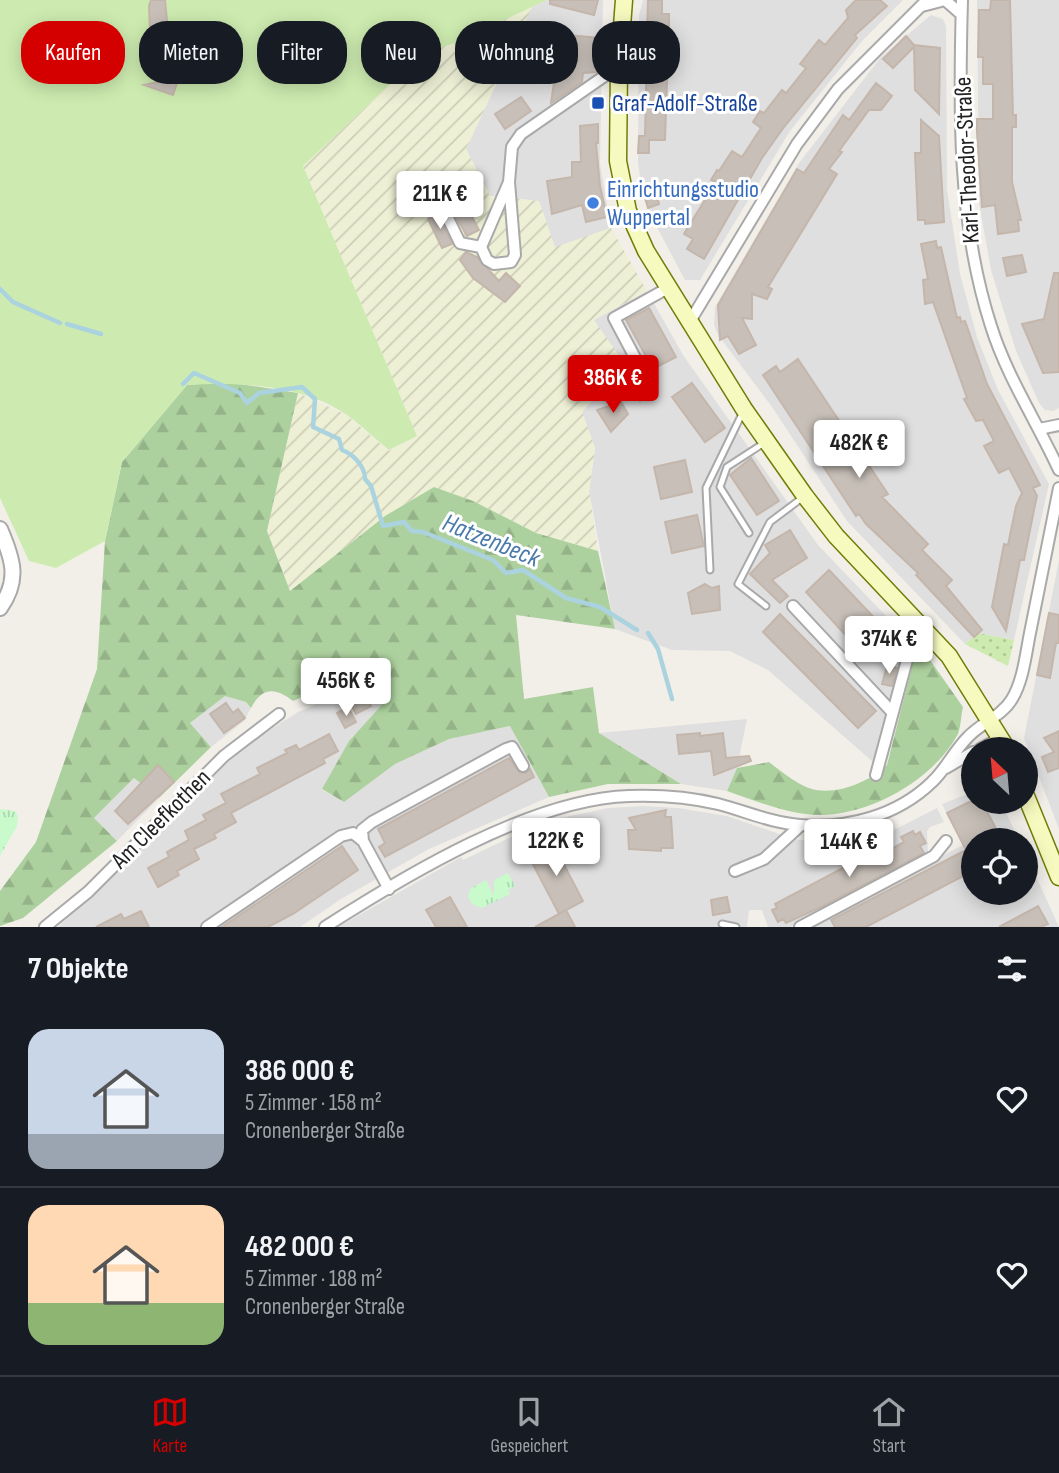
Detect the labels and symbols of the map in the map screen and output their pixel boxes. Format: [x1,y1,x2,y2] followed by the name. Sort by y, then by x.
[948,76,986,244] street label: Karl-Theodor-Straße
[612,89,758,118] place label: Graf-Adolf-Straße
[590,95,606,111] marker: Graf-Adolf-Straße
[383,172,497,231] pin: 211K €
[607,175,759,232] place label: Einrichtungsstudio Wuppertal
[585,195,601,211] marker: Einrichtungsstudio Wuppertal
[556,356,670,415] pin: 386K €
[802,420,916,480] pin: 482K €
[438,508,545,575] water label: Hatzenbeck
[832,616,946,676] pin: 374K €
[289,658,403,718] pin: 456K €
[961,737,1038,814] north arrow
[105,763,217,875] street label: Am Cleefkothen
[499,818,613,878] pin: 122K €
[792,820,906,879] pin: 144K €

